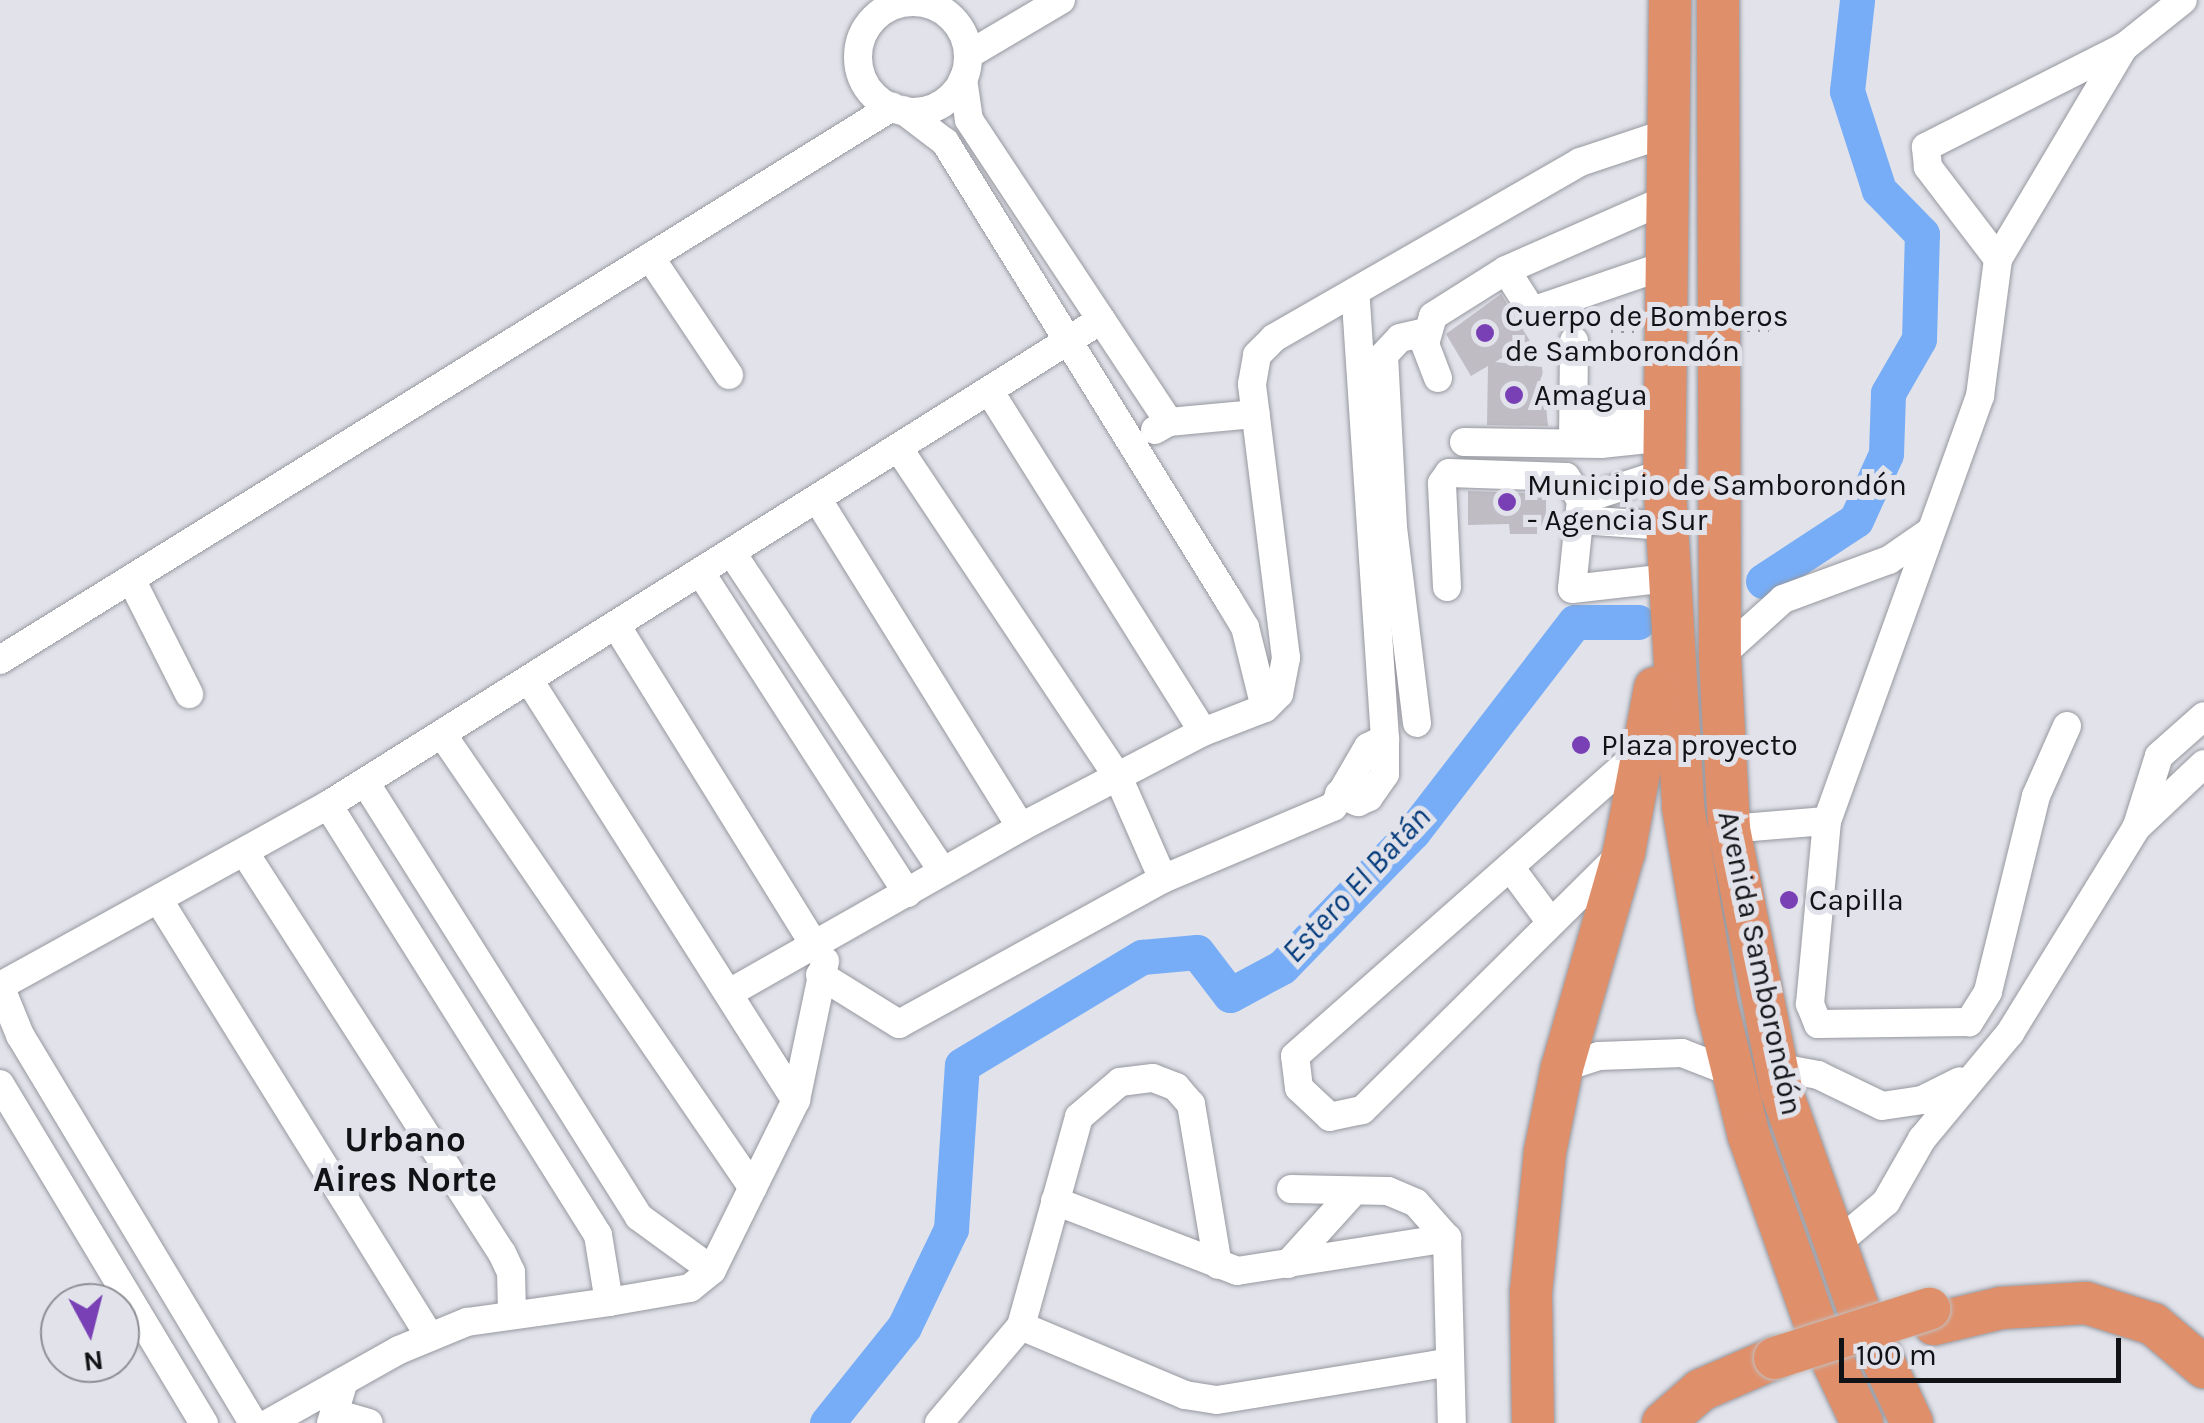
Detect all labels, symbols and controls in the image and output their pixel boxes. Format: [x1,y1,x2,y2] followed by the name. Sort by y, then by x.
[1505,298,1788,368] place label: Cuerpo de Bomberos de Samborondón
[1474,322,1496,344] marker: Cuerpo de Bomberos de Samborondón
[1534,377,1647,413] place label: Amagua
[1503,384,1525,406] marker: Amagua
[1527,467,1907,538] place label: Municipio de Samborondón - Agencia Sur
[1496,491,1518,513] marker: Municipio de Samborondón - Agencia Sur
[1601,727,1798,763] place label: Plaza proyecto
[1570,734,1592,756] marker: Plaza proyecto
[1275,799,1439,971] water label: Estero El Batán
[1710,808,1810,1118] street label: Avenida Samborondón
[1809,882,1904,918] place label: Capilla
[1778,889,1800,911] marker: Capilla
[313,1119,497,1201] district label: Urbano Aires Norte
[40,1283,140,1383] north arrow
[1844,1318,2126,1380] scale bar
[1856,1337,1937,1373] text: 100 m
[82,1344,105,1379] text: N

